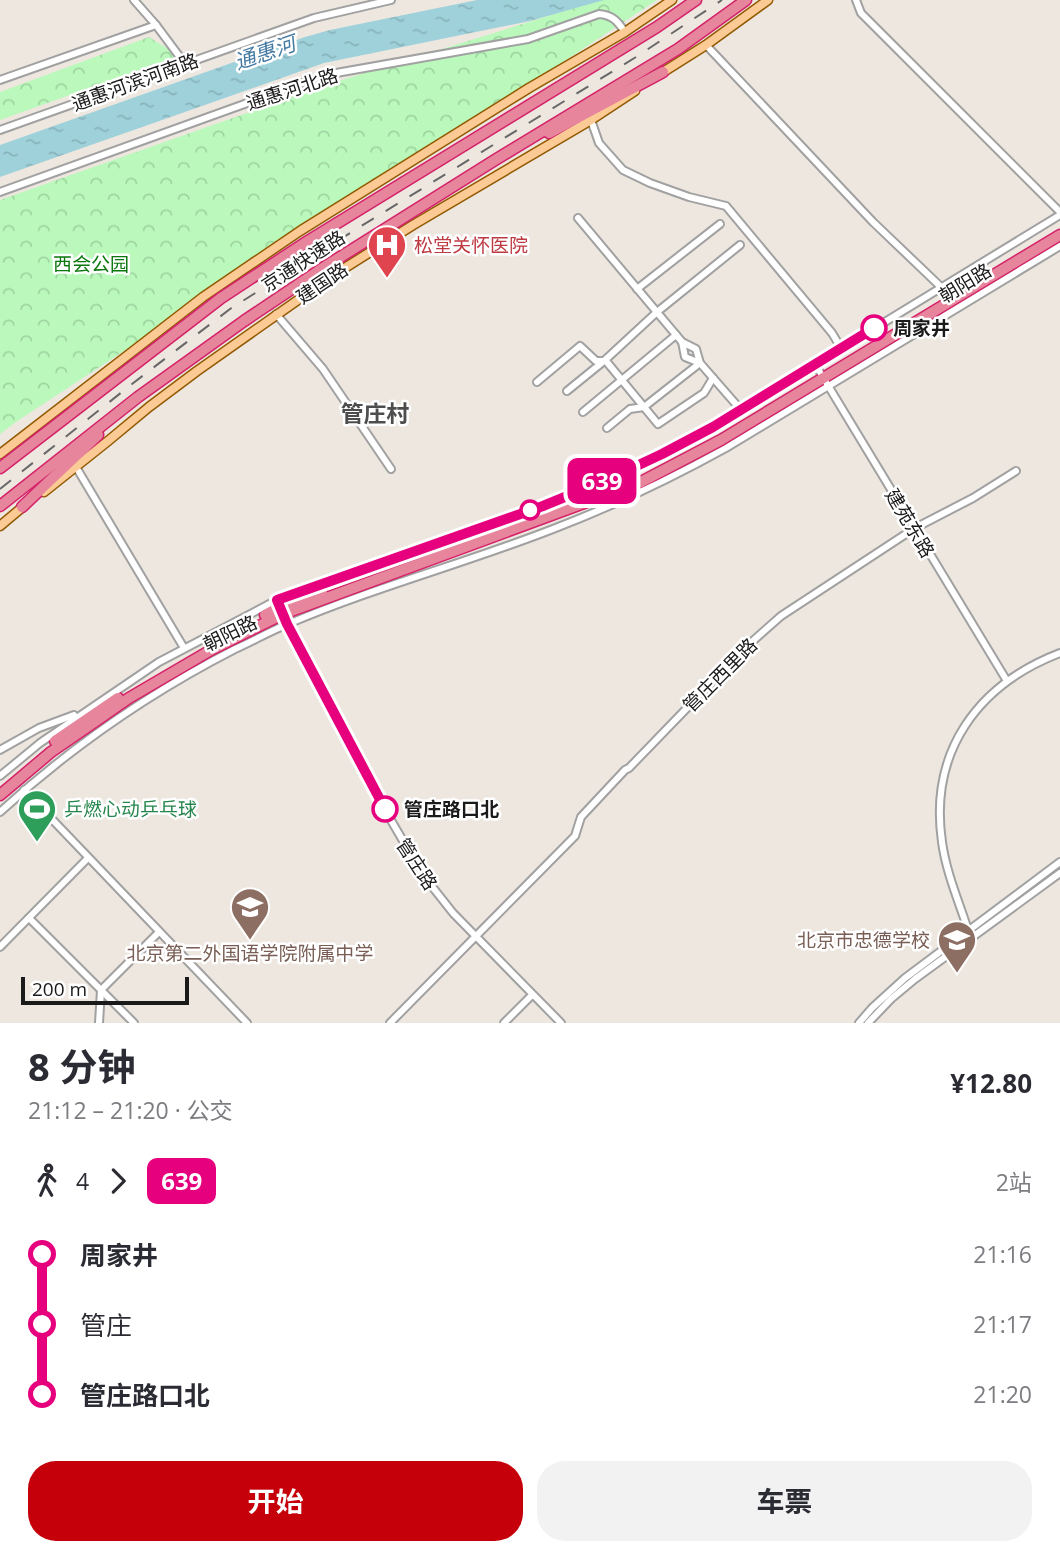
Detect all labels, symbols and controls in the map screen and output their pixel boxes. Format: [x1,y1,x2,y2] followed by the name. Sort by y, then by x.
[230,27,303,76] water label: 通惠河
[68,47,202,117] street label: 通惠河滨河南路
[243,62,341,116] street label: 通惠河北路
[256,224,350,298] street label: 京通快速路
[366,224,408,279] hospital icon: 松堂关怀医院
[414,232,528,258] place label: 松堂关怀医院
[53,251,129,277] park label: 西会公园
[291,256,353,310] street label: 建国路
[934,257,996,309] street label: 朝阳路
[861,315,887,341] marker: 周家井
[893,315,950,341] place label: 周家井
[341,397,410,429] district label: 管庄村
[562,458,642,504] line badge: 639
[581,464,623,497] text: 639
[879,484,941,562] street label: 建苑东路
[520,500,540,520] unlabelled marker
[199,609,261,657] street label: 朝阳路
[677,632,763,718] street label: 管庄西里路
[16,788,58,843] sports icon: 乒燃心动乒乓球
[64,796,197,822] place label: 乒燃心动乒乓球
[372,796,398,822] marker: 管庄路口北
[404,796,499,822] place label: 管庄路口北
[391,833,443,895] street label: 管庄路
[229,886,271,941] school or university icon: 北京第二外国语学院附属中学
[936,919,978,974] school or university icon: 北京市忠德学校
[797,927,930,953] place label: 北京市忠德学校
[126,940,374,966] place label: 北京第二外国语学院附属中学
[21,974,189,1006] scale bar
[32,976,87,1002] text: 200 m
[28,1040,136,1092] text: 8 分钟
[950,1065,1032,1101] text: ¥12.80
[28,1094,233,1126] text: 21:12 – 21:20 · 公交
[28,1162,66,1200] icon: walk
[99,1162,137,1200] icon: forward
[161,1164,202,1197] text: 639
[76,1165,89,1197] text: 4
[996,1166,1032,1198] text: 2站
[80,1237,158,1273] text: 周家井
[973,1238,1032,1270] text: 21:16
[80,1307,132,1343] text: 管庄
[973,1308,1032,1340] text: 21:17
[80,1377,210,1413] text: 管庄路口北
[973,1378,1032,1410] text: 21:20
[28,1461,523,1541] button: 开始
[537,1461,1032,1541] button: 车票

